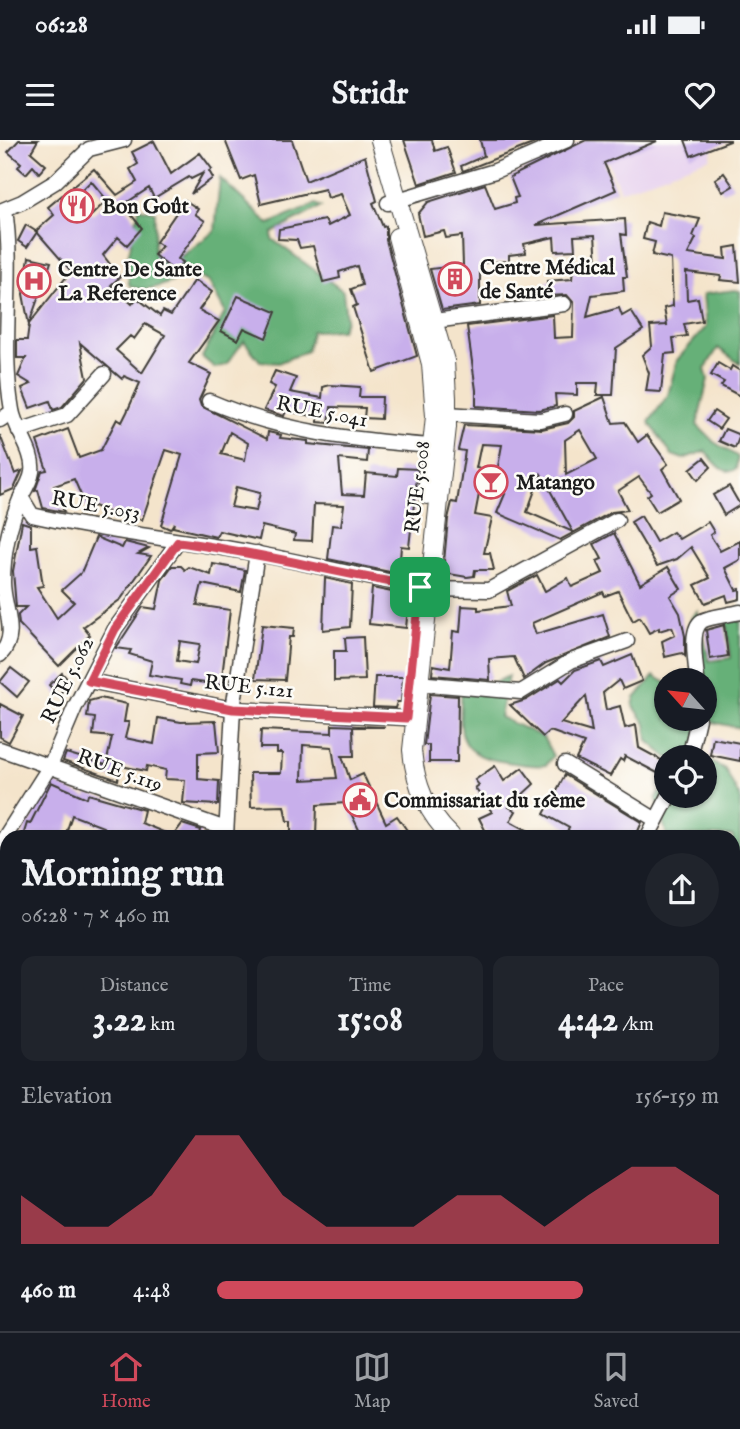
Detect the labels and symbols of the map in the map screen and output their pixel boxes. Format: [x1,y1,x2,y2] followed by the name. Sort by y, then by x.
[58,187,96,225] restaurant icon: Bon Goût
[102,194,190,221] place label: Bon Goût
[480,255,616,306] place label: Centre Médical de Santé
[58,257,202,308] place label: Centre De Sante La Reference
[436,260,474,298] building icon: Centre Médical de Santé
[15,262,53,300] hospital icon: Centre De Sante La Reference
[274,390,370,435] street label: RUE 5.041
[399,439,438,535] street label: RUE 5.008
[472,463,510,501] bar icon: Matango
[516,470,596,497] place label: Matango
[49,485,142,528] street label: RUE 5.053
[390,557,450,617] pin
[36,633,101,728] street label: RUE 5.062
[654,668,718,732] north arrow
[203,669,295,706] street label: RUE 5.121
[73,744,166,799] street label: RUE 5.119
[341,781,379,819] public building icon: Commissariat du 16ème
[384,788,586,815] place label: Commissariat du 16ème

